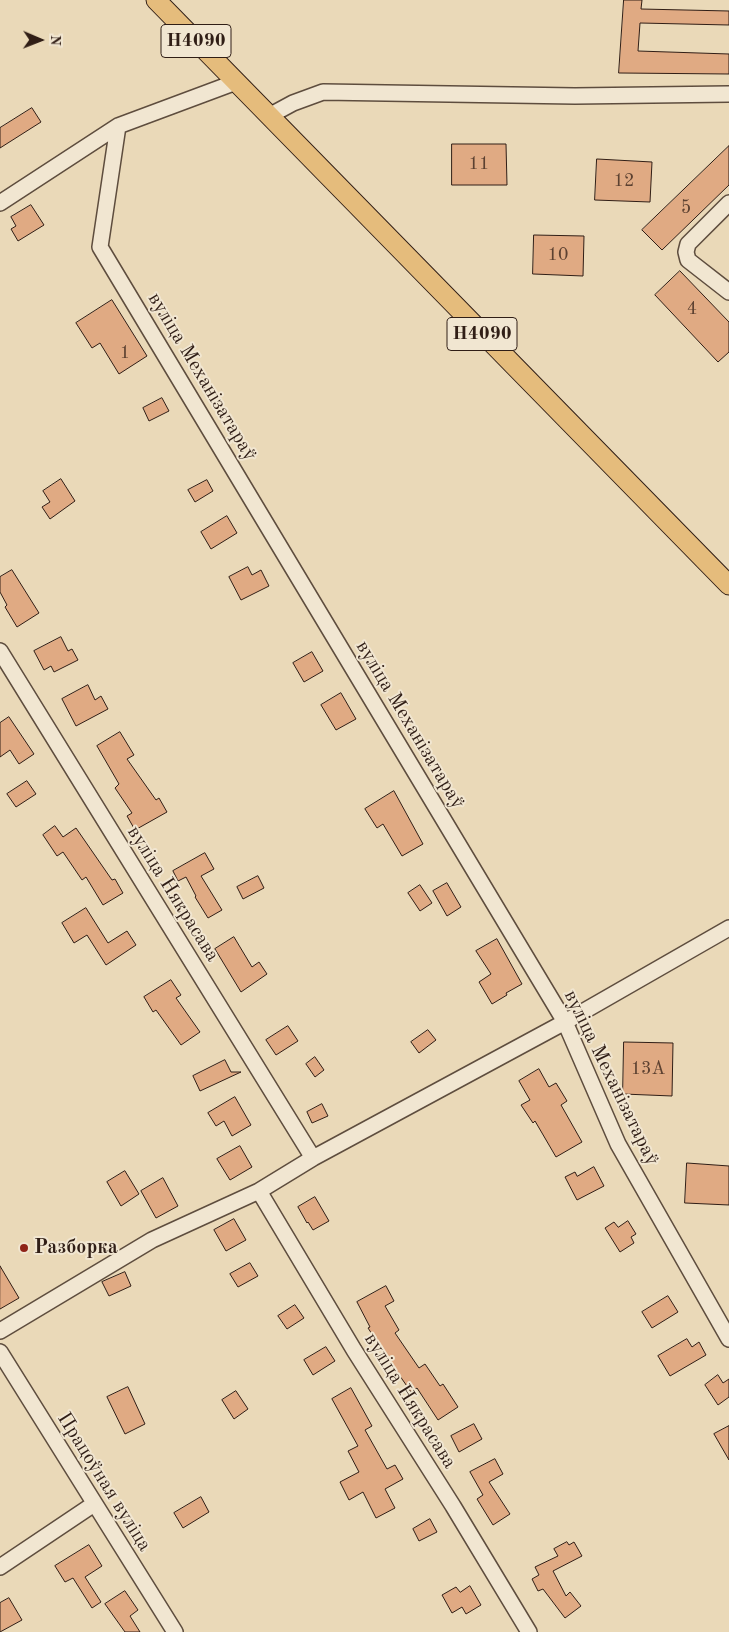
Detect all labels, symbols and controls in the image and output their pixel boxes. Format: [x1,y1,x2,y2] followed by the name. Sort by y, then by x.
[15,15,65,65] north arrow
[161,24,231,58] road number: Н4090
[48,35,62,46] text: N
[469,153,489,175] house number: 11
[614,170,634,192] house number: 12
[681,197,691,219] house number: 5
[548,244,568,266] house number: 10
[142,288,262,466] street label: вуліца Механізатараў
[687,298,697,320] house number: 4
[447,318,517,350] road number: Н4090
[120,342,130,364] house number: 1
[350,636,470,814] street label: вуліца Механізатараў
[122,822,224,966] street label: вуліца Някрасава
[558,986,664,1170] street label: вуліца Механізатараў
[631,1058,665,1080] house number: 13А
[34,1236,118,1260] place label: Разборка
[18,1242,30,1254] marker: Разборка
[359,1329,461,1473] street label: вуліца Някрасава
[52,1408,156,1556] street label: Працоўная вуліца

